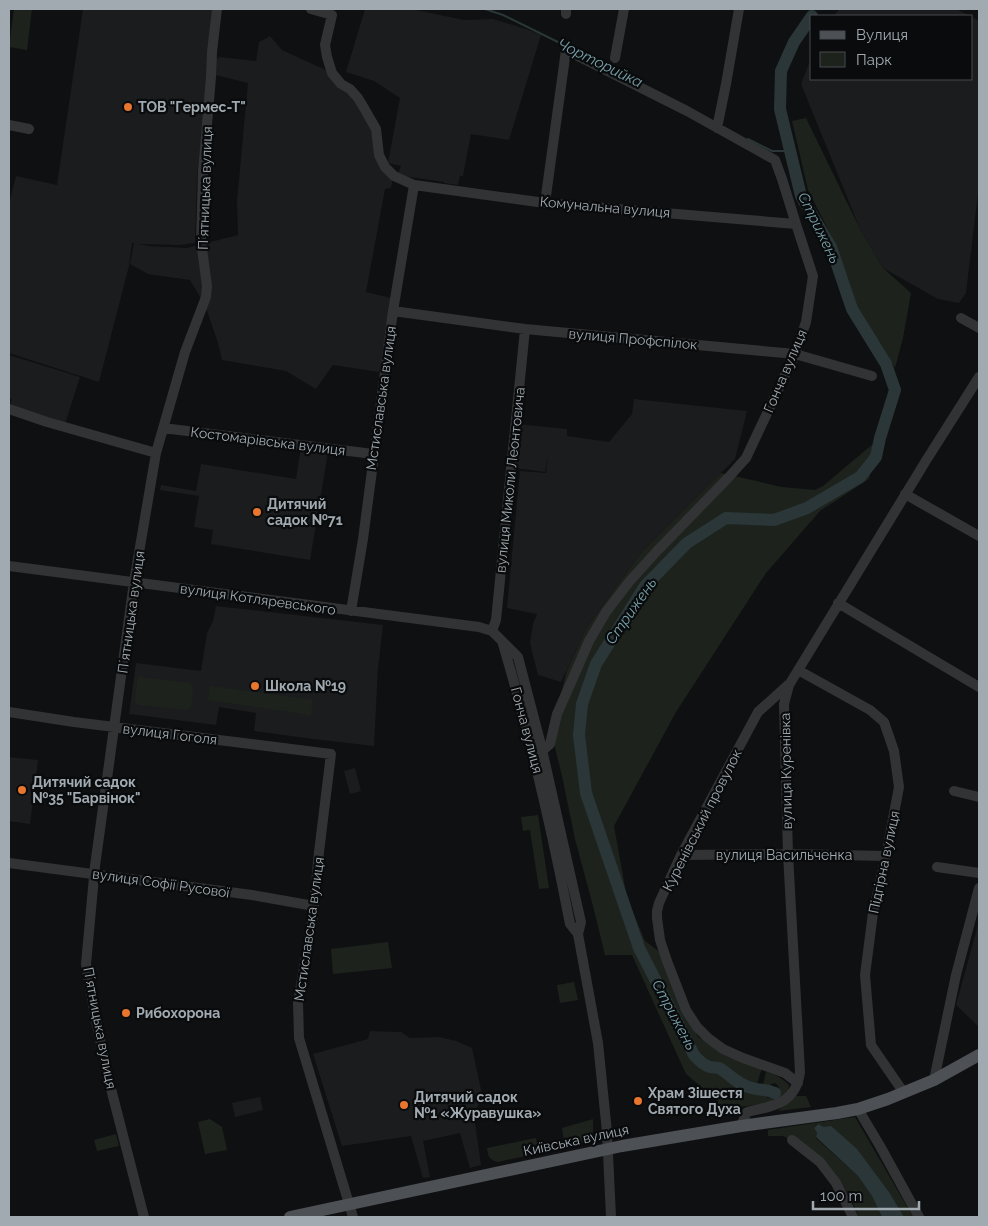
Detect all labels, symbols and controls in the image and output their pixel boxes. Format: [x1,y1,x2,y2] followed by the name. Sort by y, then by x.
[810,15,973,80] legend
[856,26,908,44] text: Вулиця
[554,35,646,91] water label: Чорторийка
[856,51,892,69] text: Парк
[138,99,246,115] place label: ТОВ "Гермес-Т"
[122,101,134,113] marker: ТОВ "Гермес-Т"
[195,126,215,250] street label: Пʼятницька вулиця
[794,189,844,267] water label: Стрижень
[539,193,671,221] street label: Комунальна вулиця
[363,325,399,471] street label: Мстиславська вулиця
[568,325,698,353] street label: вулиця Профспілок
[760,327,810,415] street label: Гонча вулиця
[492,386,528,574] street label: вулиця Миколи Леонтовича
[190,424,346,458] street label: Костомарівська вулиця
[267,496,343,528] place label: Дитячий садок №71
[251,506,263,518] marker: Дитячий садок №71
[114,550,148,674] street label: Пʼятницька вулиця
[601,574,661,648] water label: Стрижень
[179,580,337,618] street label: вулиця Котляревського
[265,678,346,694] place label: Школа №19
[249,680,261,692] marker: Школа №19
[508,685,546,775] street label: Гонча вулиця
[777,713,795,829] street label: вулиця Куренівка
[122,720,218,748] street label: вулиця Гоголя
[659,746,745,894] street label: Куренівський провулок
[32,774,141,806] place label: Дитячий садок №35 "Барвінок"
[16,784,28,796] marker: Дитячий садок №35 "Барвінок"
[865,809,903,915] street label: Підгірна вулиця
[716,847,852,863] street label: вулиця Васильченка
[291,856,327,1002] street label: Мстиславська вулиця
[91,865,231,901] street label: вулиця Софії Русової
[80,966,120,1090] street label: Пʼятницька вулиця
[648,977,700,1053] water label: Стрижень
[136,1005,220,1021] place label: Рибохорона
[120,1007,132,1019] marker: Рибохорона
[647,1085,743,1117] place label: Храм Зішестя Святого Духа
[414,1089,541,1121] place label: Дитячий садок №1 «Журавушка»
[632,1095,644,1107] marker: Храм Зішестя Святого Духа
[398,1099,410,1111] marker: Дитячий садок №1 «Журавушка»
[522,1121,630,1159] street label: Київська вулиця
[813,1178,919,1210] scale bar
[820,1187,862,1205] text: 100 m

